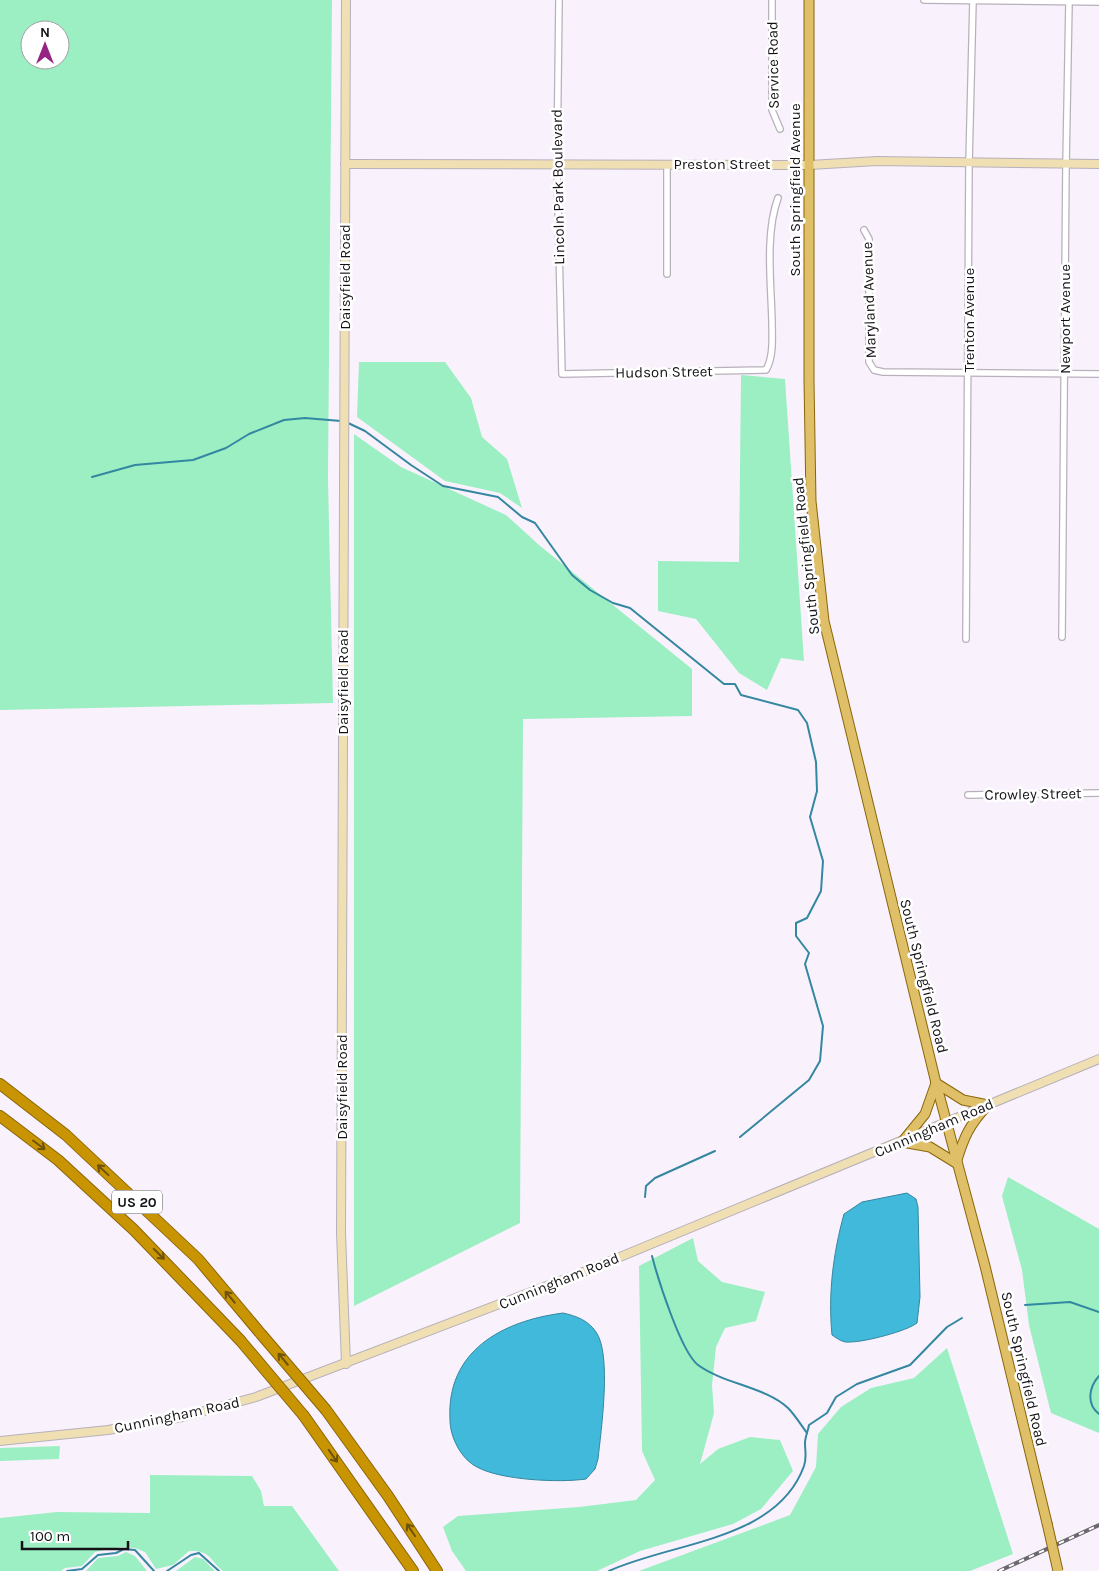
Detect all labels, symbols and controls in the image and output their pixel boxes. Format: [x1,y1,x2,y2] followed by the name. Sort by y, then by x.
[20,20,70,70] north arrow
[763,21,783,109] street label: Service Road
[40,24,50,41] text: N
[786,103,804,277] street label: South Springfield Avenue
[548,109,568,265] street label: Lincoln Park Boulevard
[674,155,771,173] street label: Preston Street
[336,224,354,330] street label: Daisyfield Road
[858,241,880,359] street label: Maryland Avenue
[1056,264,1074,374] street label: Newport Avenue
[960,268,978,372] street label: Trenton Avenue
[615,362,713,382] street label: Hudson Street
[789,476,823,636] street label: South Springfield Road
[334,629,352,735] street label: Daisyfield Road
[984,784,1082,804] street label: Crowley Street
[896,897,952,1055] street label: South Springfield Road
[333,1034,351,1140] street label: Daisyfield Road
[872,1095,996,1161] street label: Cunningham Road
[32,1140,46,1150] one-way arrow
[97,1164,109,1176] one-way arrow
[112,1190,162,1214] road number: US 20
[153,1248,165,1261] one-way arrow
[496,1249,622,1313] street label: Cunningham Road
[224,1290,236,1303] one-way arrow
[997,1290,1051,1448] street label: South Springfield Road
[277,1353,288,1366] one-way arrow
[113,1393,241,1437] street label: Cunningham Road
[328,1449,338,1463] one-way arrow
[22,1518,129,1550] scale bar
[406,1523,416,1537] one-way arrow
[30,1527,70,1545] text: 100 m

